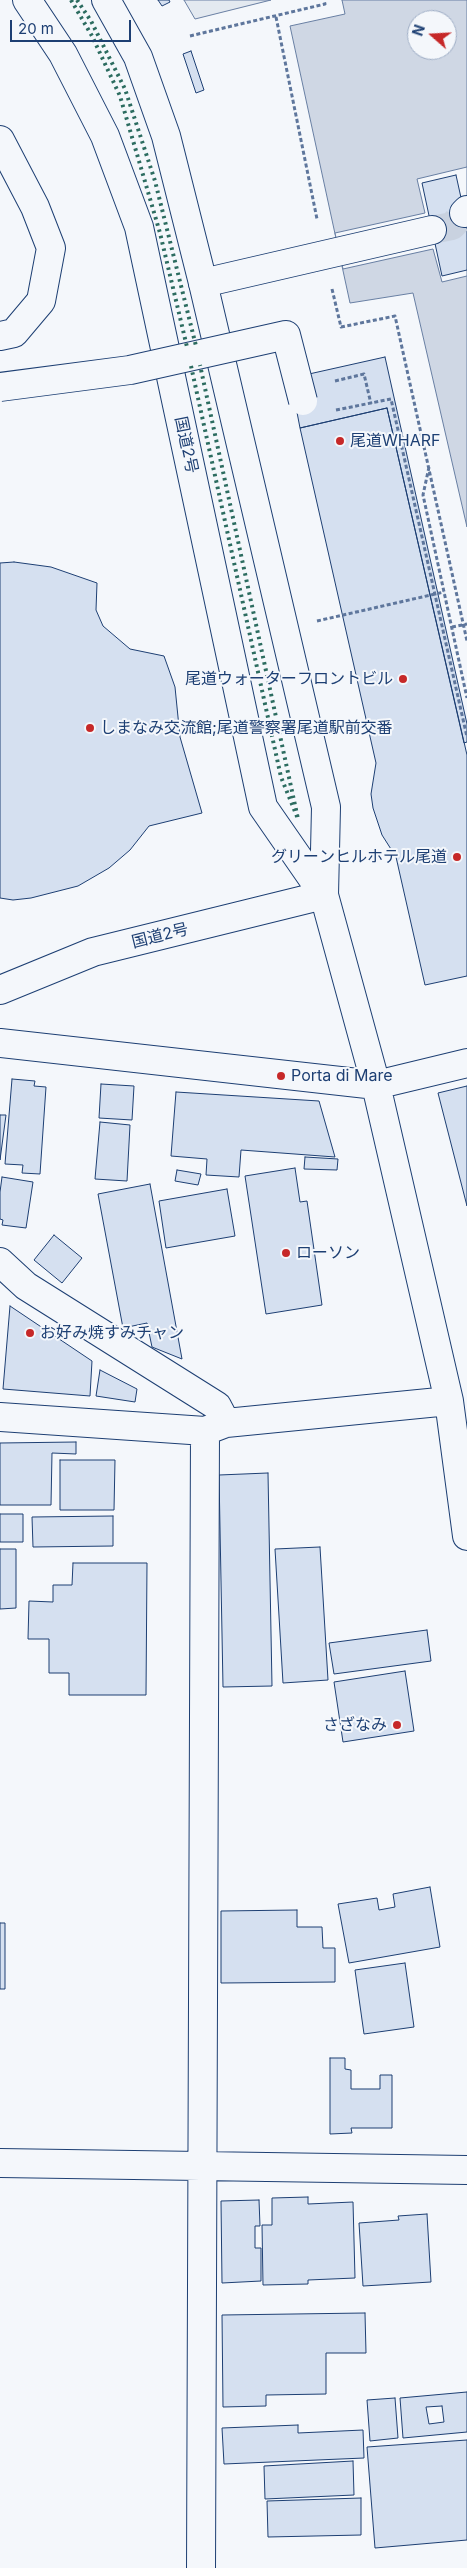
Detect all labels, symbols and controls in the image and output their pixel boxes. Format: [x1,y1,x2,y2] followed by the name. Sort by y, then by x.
[12,10,134,42] scale bar
[407,10,457,60] north arrow
[18,19,54,38] text: 20 m
[409,22,428,38] text: N
[171,415,201,475] street label: 国道2号
[350,431,440,451] place label: 尾道WHARF
[334,435,346,447] marker: 尾道WHARF
[185,669,393,689] place label: 尾道ウォーターフロントビル
[397,673,409,685] marker: 尾道ウォーターフロントビル
[100,718,393,738] place label: しまなみ交流館;尾道警察署尾道駅前交番
[84,722,96,734] marker: しまなみ交流館;尾道警察署尾道駅前交番
[271,847,447,867] place label: グリーンヒルホテル尾道
[451,851,463,863] marker: グリーンヒルホテル尾道
[130,920,190,952] street label: 国道2号
[291,1066,392,1086] place label: Porta di Mare
[275,1070,287,1082] marker: Porta di Mare
[296,1243,360,1263] place label: ローソン
[280,1247,292,1259] marker: ローソン
[40,1323,184,1343] place label: お好み焼すみチャン
[24,1327,36,1339] marker: お好み焼すみチャン
[323,1715,387,1735] place label: さざなみ
[391,1719,403,1731] marker: さざなみ

